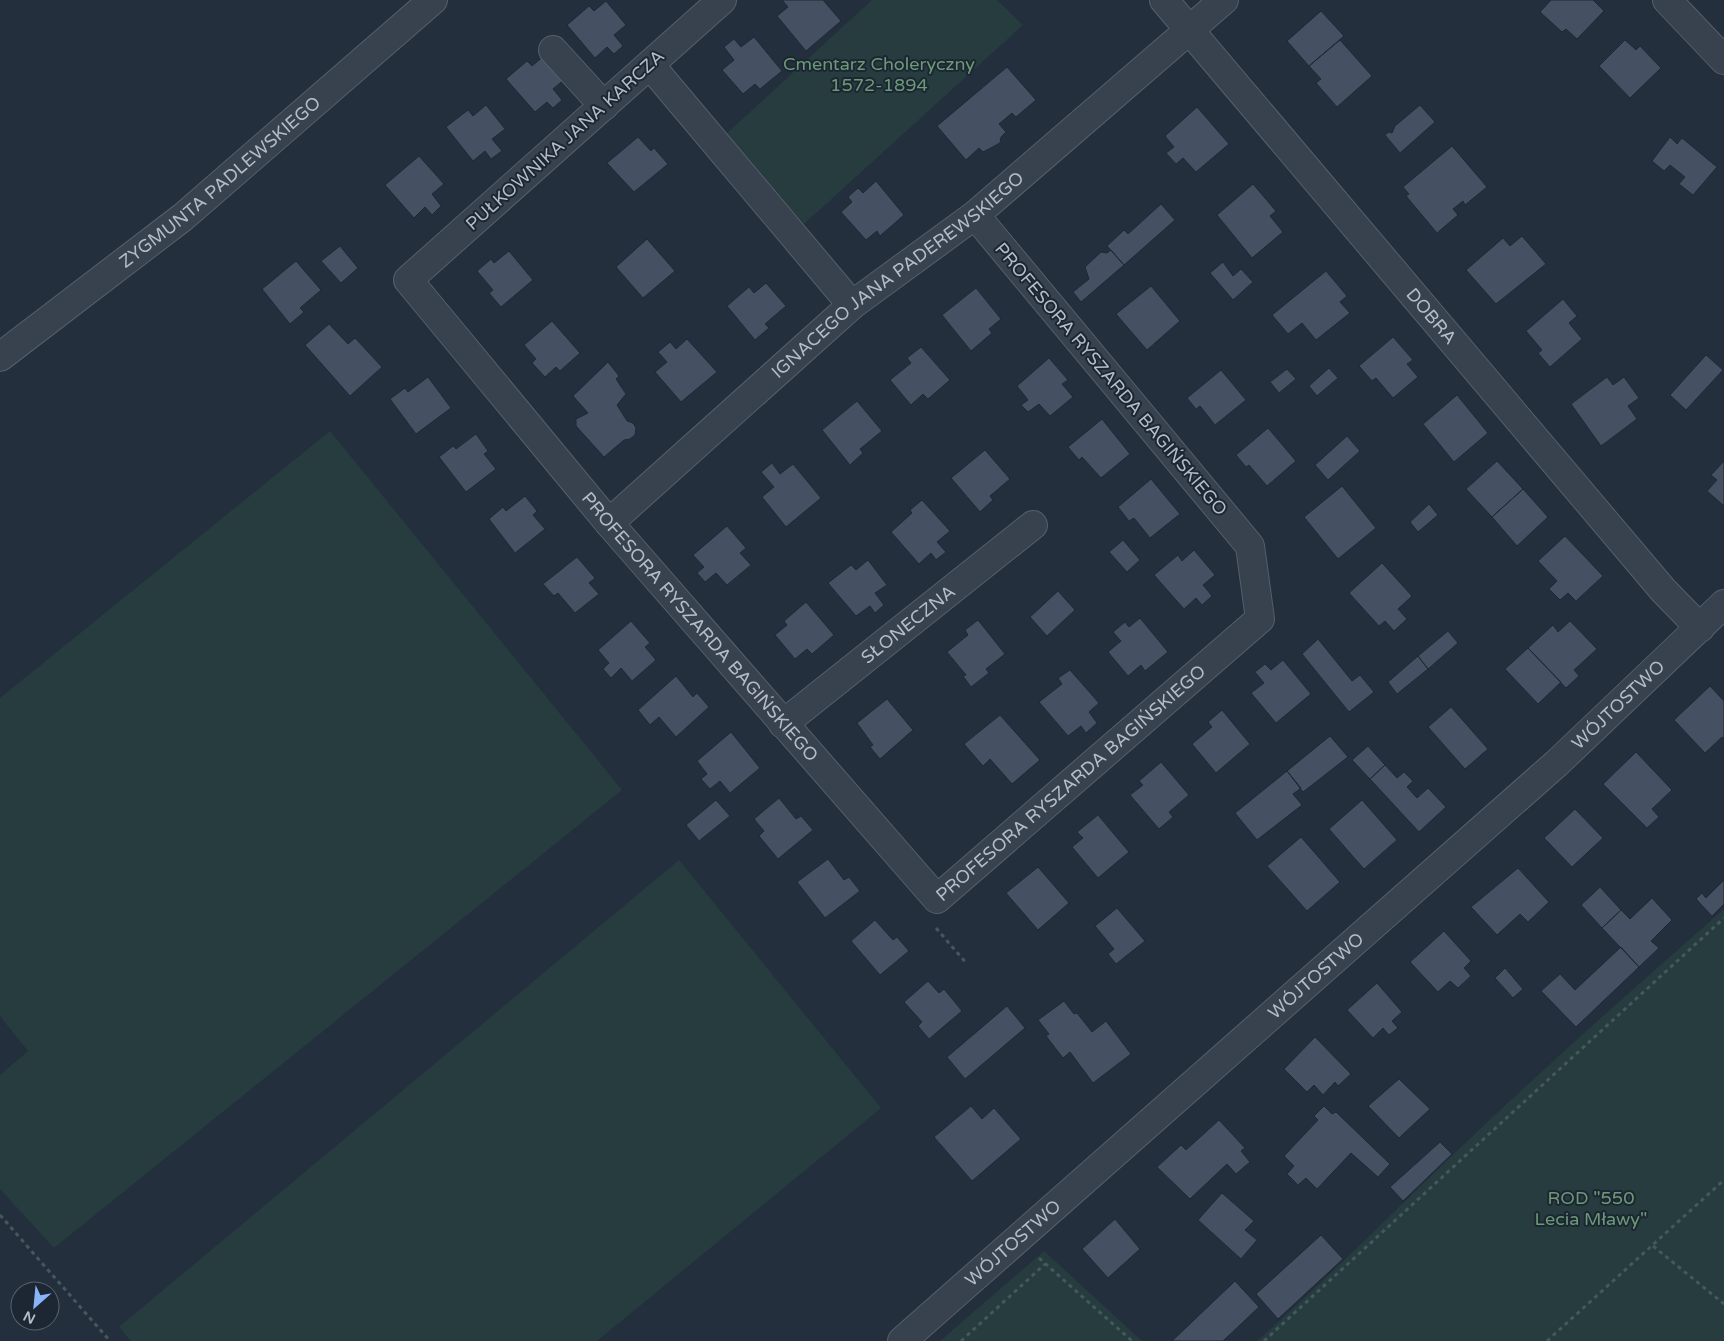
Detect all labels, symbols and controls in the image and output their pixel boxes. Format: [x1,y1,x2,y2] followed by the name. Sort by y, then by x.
[461,45,669,235] street label: PUŁKOWNIKA JANA KARCZA
[783,53,975,96] park label: Cmentarz Choleryczny 1572-1894
[115,92,325,273] street label: ZYGMUNTA PADLEWSKIEGO
[767,167,1028,383] street label: IGNACEGO JANA PADEREWSKIEGO
[990,238,1232,520] street label: PROFESORA RYSZARDA BAGIŃSKIEGO
[1401,283,1461,349] street label: DOBRA
[577,487,823,766] street label: PROFESORA RYSZARDA BAGIŃSKIEGO
[857,580,960,668] street label: SŁONECZNA
[1567,655,1669,754] street label: WÓJTOSTWO
[931,660,1210,906] street label: PROFESORA RYSZARDA BAGIŃSKIEGO
[1264,928,1368,1024] street label: WÓJTOSTWO
[1535,1187,1647,1230] park label: ROD "550 Lecia Mławy"
[961,1195,1065,1291] street label: WÓJTOSTWO
[10,1281,60,1331] north arrow
[20,1307,38,1327] text: N

